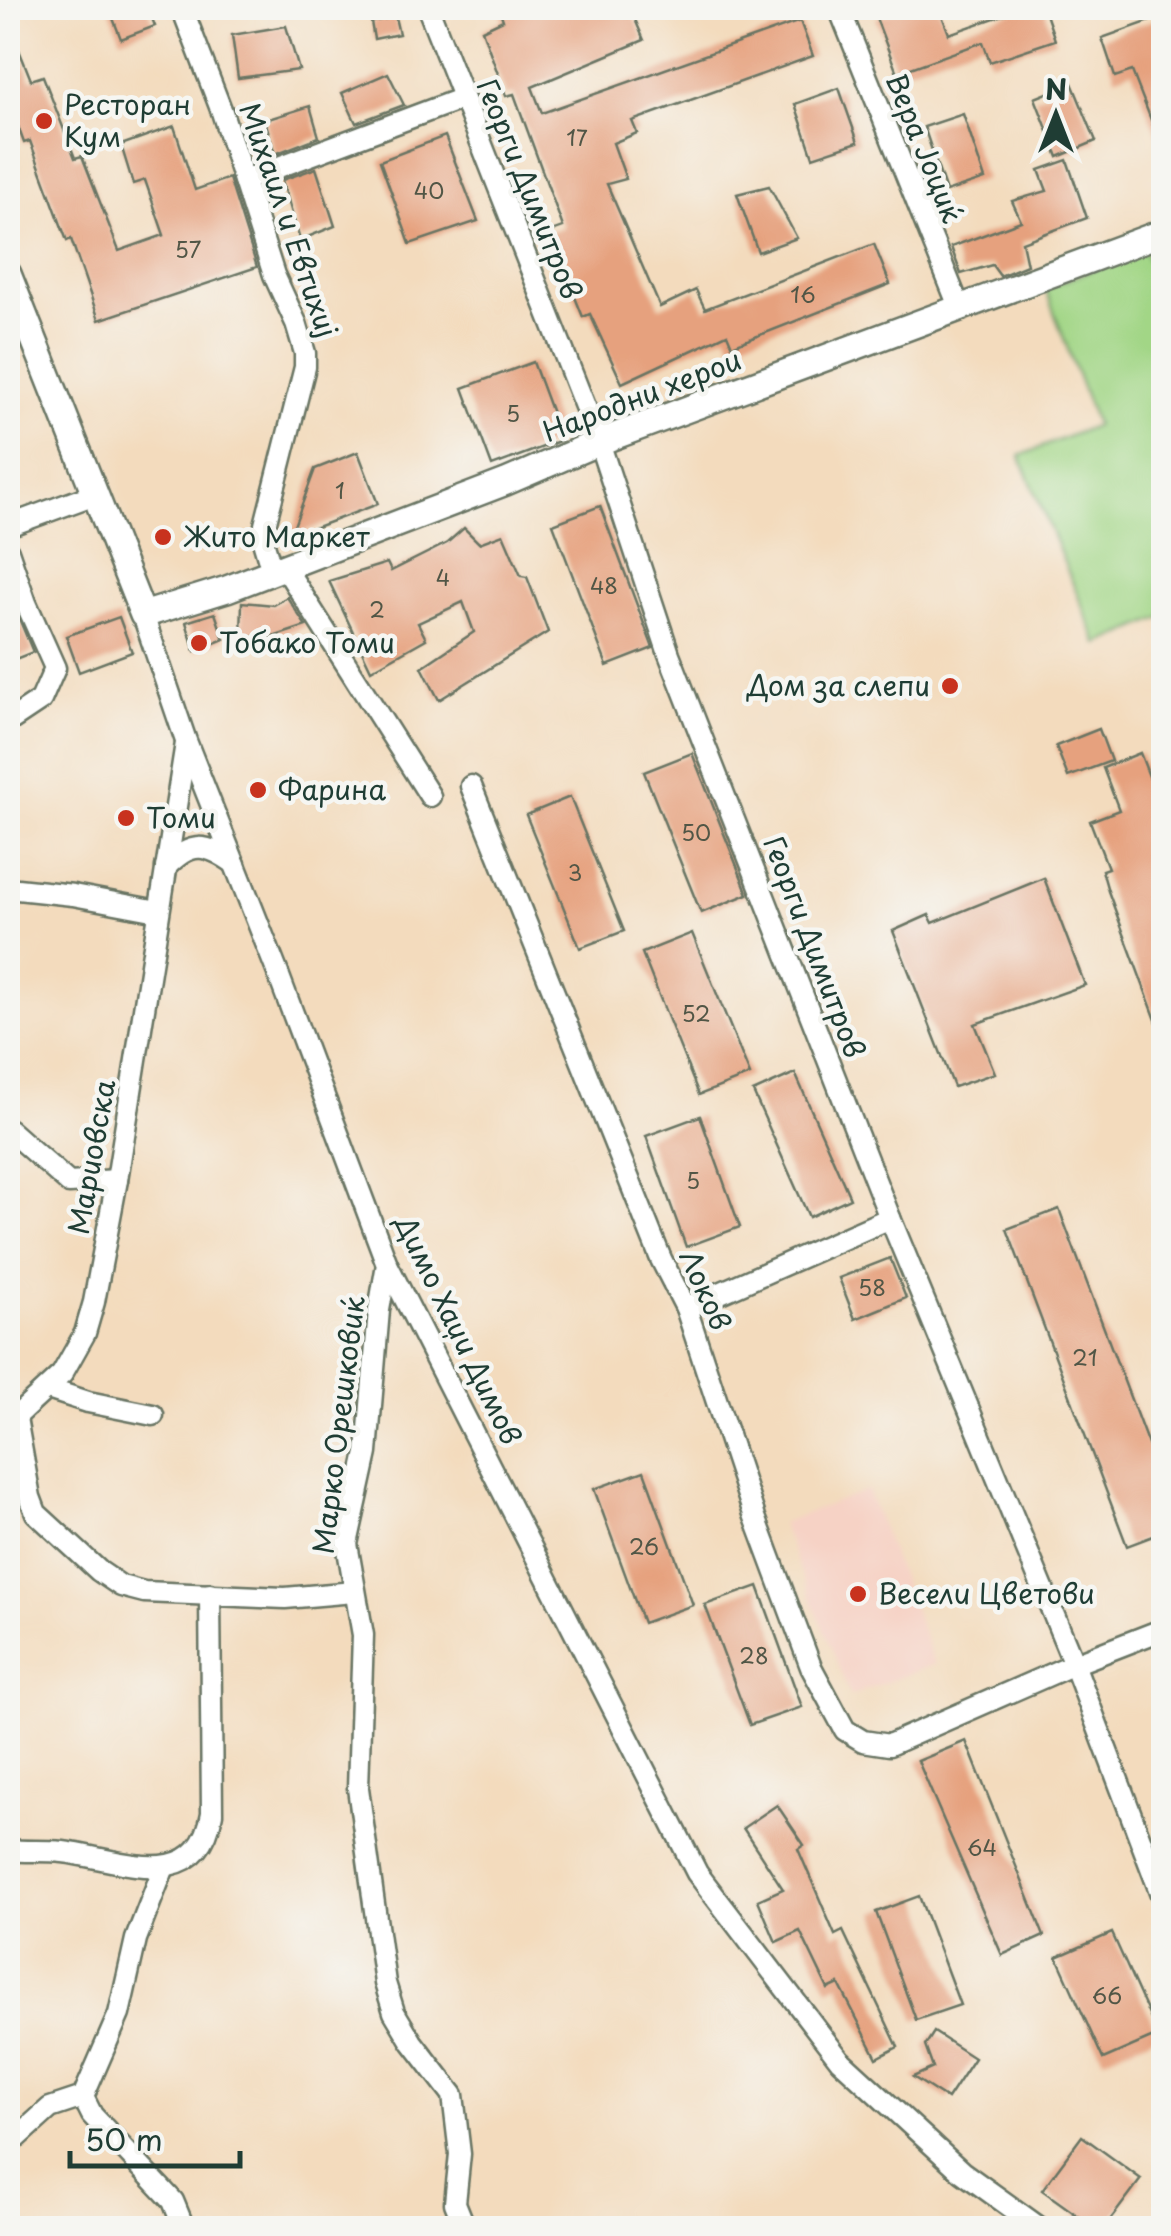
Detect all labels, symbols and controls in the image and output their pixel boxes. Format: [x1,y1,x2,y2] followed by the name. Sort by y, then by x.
[1006,65,1106,165] north arrow
[876,66,975,229] street label: Вера Јоциќ
[1045,67,1067,110] text: N
[467,72,594,305] street label: Георги Димитров
[64,82,191,157] place label: Ресторан Кум
[229,96,350,343] street label: Михаил и Евтихиј
[33,110,55,132] marker: Ресторан Кум
[566,120,588,153] house number: 17
[414,173,444,206] house number: 40
[175,232,201,265] house number: 57
[790,277,816,310] house number: 16
[536,337,747,452] street label: Народни херои
[506,396,520,429] house number: 5
[335,473,345,506] house number: 1
[183,514,370,557] place label: Жито Маркет
[152,526,174,548] marker: Жито Маркет
[436,560,450,593] house number: 4
[590,568,618,601] house number: 48
[369,592,385,625] house number: 2
[219,620,395,663] place label: Тобако Томи
[188,632,210,654] marker: Тобако Томи
[746,663,930,706] place label: Дом за слепи
[939,675,961,697] marker: Дом за слепи
[278,767,387,810] place label: Фарина
[247,779,269,801] marker: Фарина
[146,795,216,838] place label: Томи
[115,807,137,829] marker: Томи
[681,815,711,848] house number: 50
[753,829,877,1063] street label: Георги Димитров
[568,855,582,888] house number: 3
[681,996,711,1029] house number: 52
[56,1075,125,1238] street label: Мариовска
[686,1163,700,1196] house number: 5
[385,1206,534,1451] street label: Димо Хаџи Димов
[670,1242,743,1337] street label: Локов
[858,1270,886,1303] house number: 58
[300,1293,375,1556] street label: Марко Орешковиќ
[1072,1340,1098,1373] house number: 21
[629,1529,659,1562] house number: 26
[878,1571,1095,1614] place label: Весели Цветови
[847,1583,869,1605] marker: Весели Цветови
[739,1638,769,1671] house number: 28
[967,1830,997,1863] house number: 64
[1092,1978,1122,2011] house number: 66
[70,2106,240,2168] scale bar
[85,2116,163,2161] text: 50 m

